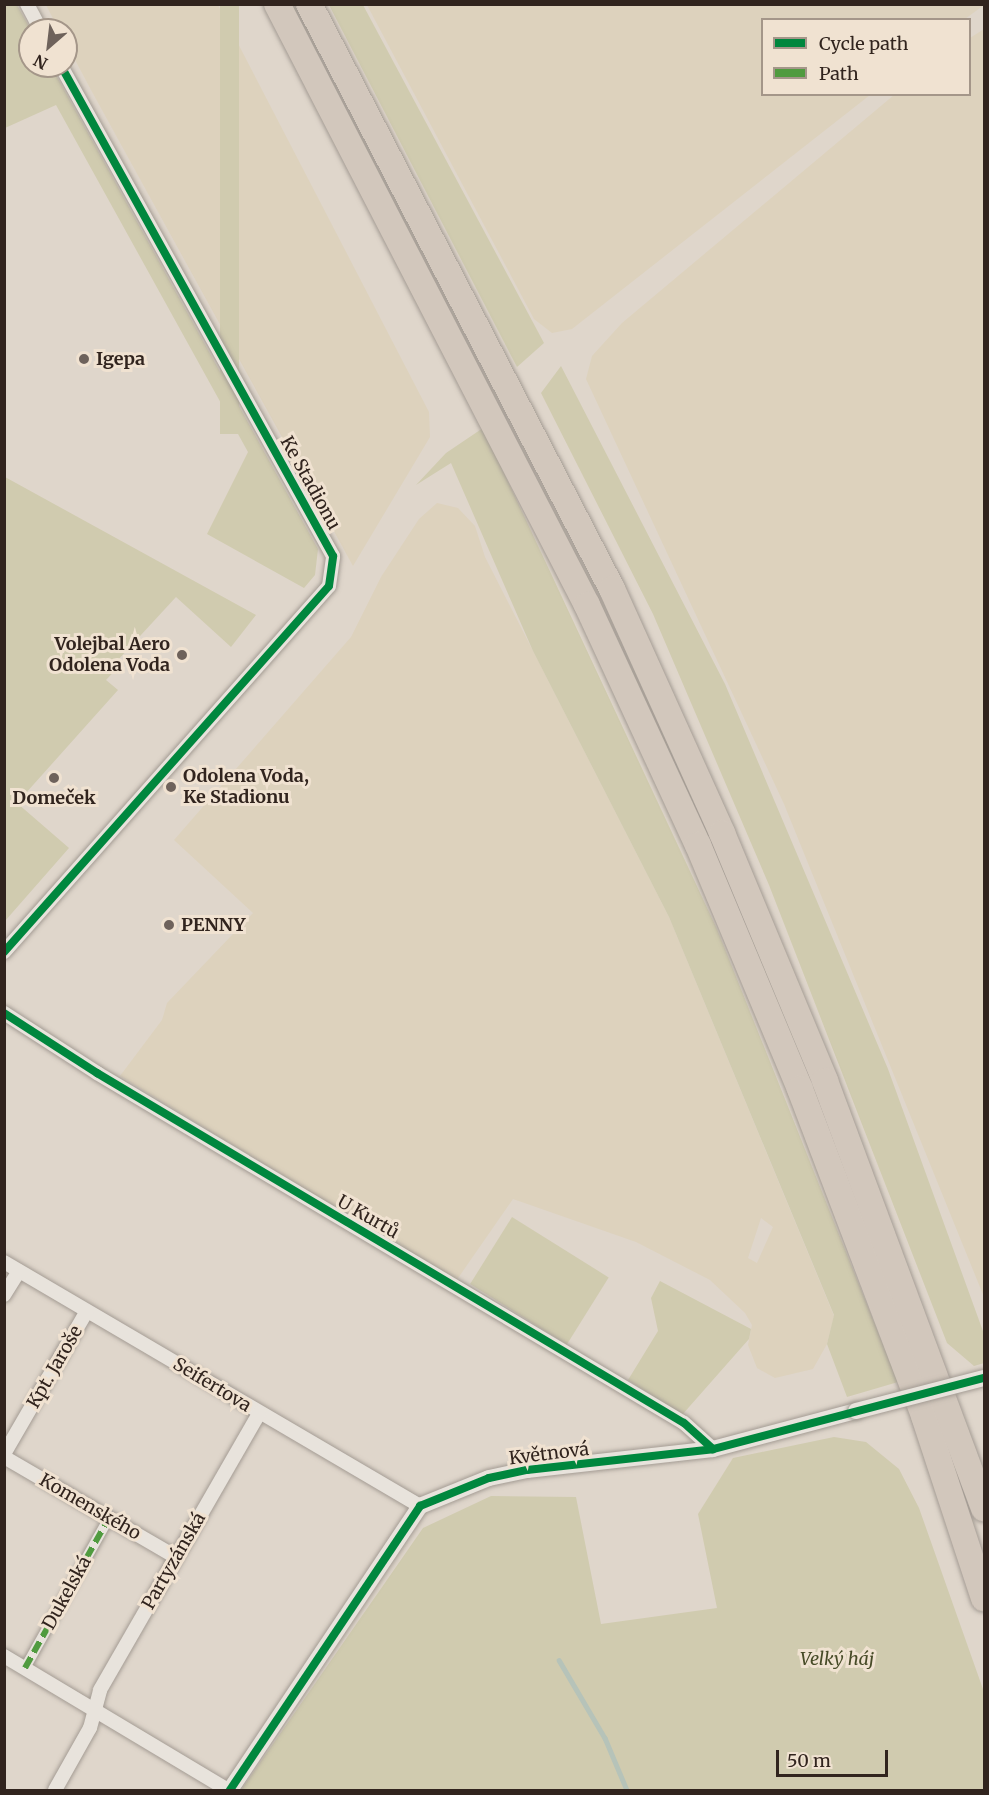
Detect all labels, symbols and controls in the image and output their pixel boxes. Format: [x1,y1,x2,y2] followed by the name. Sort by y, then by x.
[18,18,78,78] north arrow
[761,18,971,96] legend
[819,32,908,55] text: Cycle path
[30,50,51,74] text: N
[819,62,859,85] text: Path
[96,348,145,370] place label: Igepa
[77,352,91,366] marker: Igepa
[275,432,345,534] street label: Ke Stadionu
[49,634,170,676] place label: Volejbal Aero Odolena Voda
[175,648,189,662] marker: Volejbal Aero Odolena Voda
[183,766,309,808] place label: Odolena Voda, Ke Stadionu
[47,771,61,785] marker: Domeček
[164,780,178,794] marker: Odolena Voda, Ke Stadionu
[12,787,96,809] place label: Domeček
[181,914,245,936] place label: PENNY
[162,918,176,932] marker: PENNY
[333,1191,403,1243] street label: U Kurtů
[23,1322,87,1412] street label: Kpt. Jaroše
[169,1353,255,1417] street label: Seifertova
[508,1438,590,1470] street label: Květnová
[35,1469,145,1545] street label: Komenského
[138,1509,210,1613] street label: Partyzánská
[38,1553,96,1633] street label: Dukelská
[800,1648,874,1670] park label: Velký háj
[779,1738,892,1776] scale bar
[787,1749,831,1772] text: 50 m

